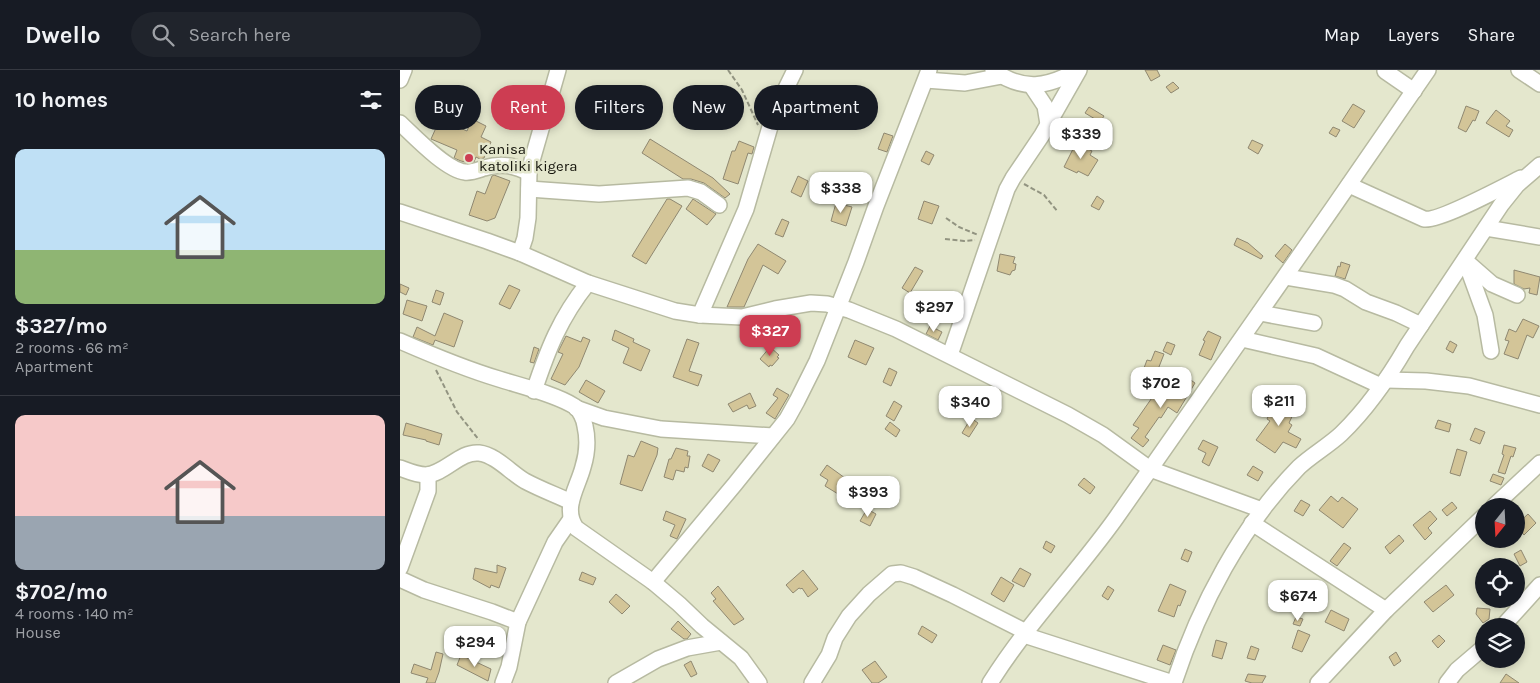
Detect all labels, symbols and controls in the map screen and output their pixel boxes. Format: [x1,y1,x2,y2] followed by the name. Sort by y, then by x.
[131,12,481,57] search box
[25,21,101,49] text: Dwello
[149,21,177,49] icon: search
[189,24,291,46] text: Search here
[1324,24,1360,46] text: Map
[1388,24,1440,46] text: Layers
[1468,24,1515,46] text: Share
[415,85,481,130] chip: Buy
[491,85,565,130] chip: Rent
[575,85,663,130] chip: Filters
[673,85,744,130] chip: New
[754,85,878,130] chip: Apartment
[357,86,385,114] icon: filters
[15,88,108,112] text: 10 homes
[1051,118,1111,160] pin: $339
[1061,124,1101,143] text: $339
[479,140,577,175] place label: Kanisa katoliki kigera
[463,152,475,164] marker: Kanisa katoliki kigera
[811,172,871,214] pin: $338
[820,178,862,197] text: $338
[155,182,245,272] icon: home
[904,290,964,333] pin: $297
[915,297,953,316] text: $297
[15,314,107,338] text: $327/mo
[740,314,800,357] pin: $327
[751,321,789,340] text: $327
[15,338,129,357] text: 2 rooms · 66 m²
[15,357,93,376] text: Apartment
[1131,366,1191,409] pin: $702
[1142,373,1180,392] text: $702
[1249,384,1309,427] pin: $211
[940,386,1000,428] pin: $340
[1263,391,1295,410] text: $211
[950,392,990,411] text: $340
[155,447,245,537] icon: home
[838,476,898,518] pin: $393
[848,482,888,501] text: $393
[1475,498,1525,548] north arrow
[1475,498,1525,668] map controls
[1475,558,1525,608] button: locate
[15,580,108,604] text: $702/mo
[1268,580,1328,622] pin: $674
[1279,586,1317,605] text: $674
[15,604,134,623] text: 4 rooms · 140 m²
[1475,618,1525,668] button: layers
[15,623,61,642] text: House
[445,626,505,668] pin: $294
[455,632,495,651] text: $294

